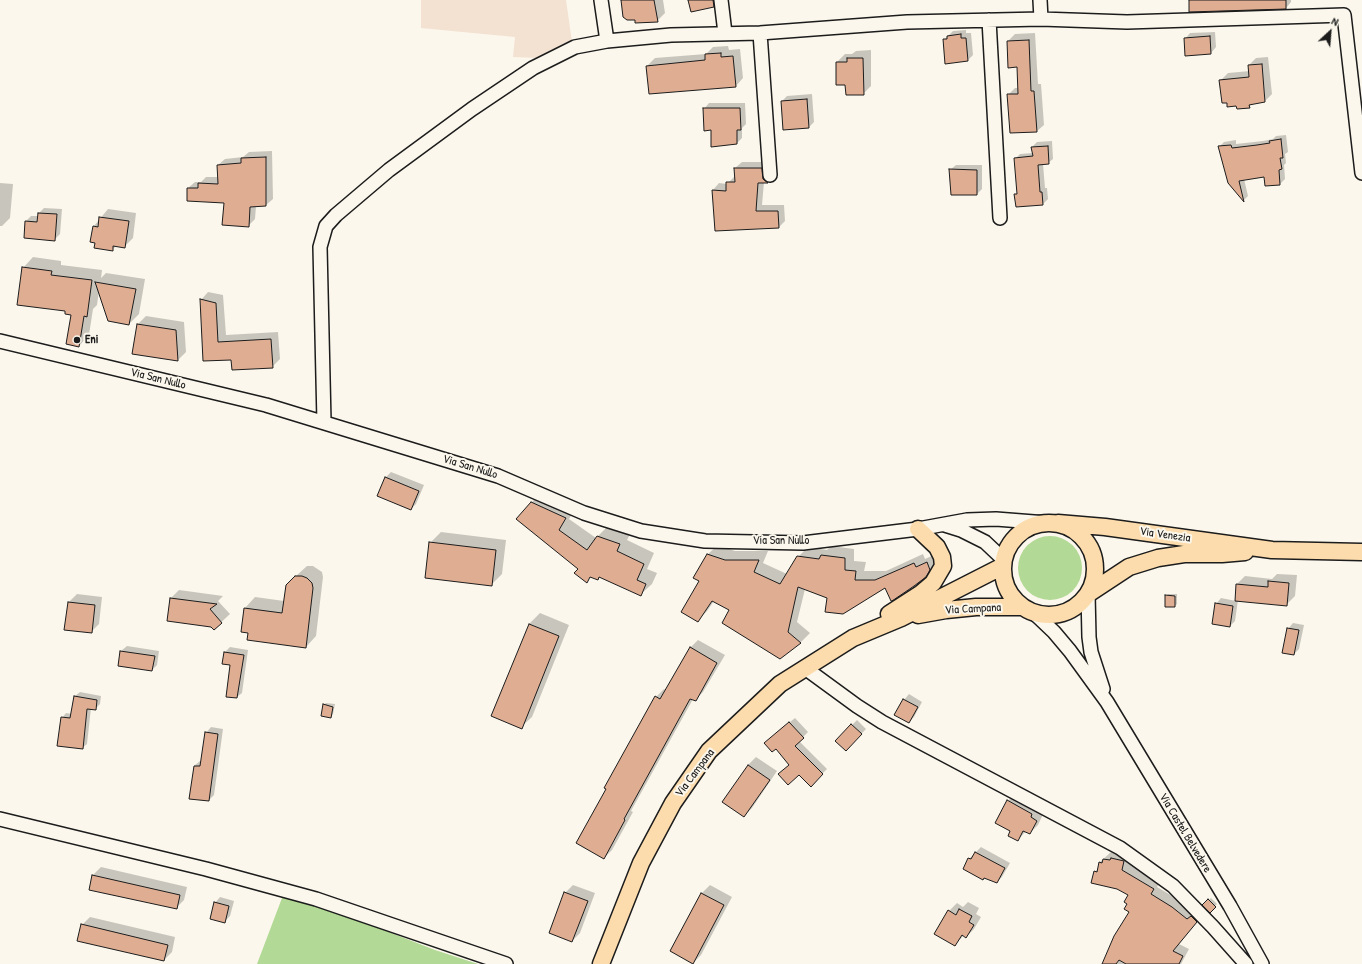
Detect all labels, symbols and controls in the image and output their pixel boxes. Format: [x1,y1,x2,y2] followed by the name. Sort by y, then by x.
[1310,12,1350,52] north arrow
[1330,14,1341,29] text: N
[85,333,98,347] place label: Eni
[72,335,82,345] marker: Eni
[129,365,187,393] street label: Via San Nullo
[441,452,499,482] street label: Via San Nullo
[1139,524,1191,546] street label: Via Venezia
[753,534,809,548] street label: Via San Nullo
[945,600,1001,618] street label: Via Campana
[672,746,718,800] street label: Via Campana
[1156,791,1214,875] street label: Via Castel Belvedere

